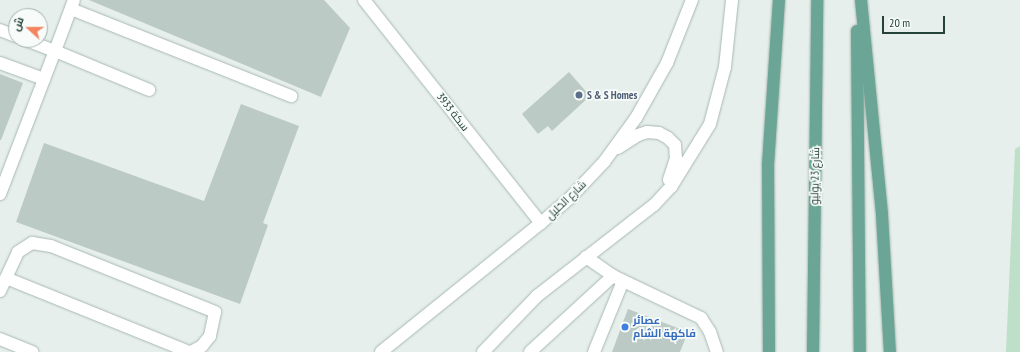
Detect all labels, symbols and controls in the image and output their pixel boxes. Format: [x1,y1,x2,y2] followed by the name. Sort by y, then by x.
[8,8,48,48] north arrow
[884,8,947,34] scale bar
[9,15,27,33] text: ش
[889,15,910,30] text: 20 m
[587,88,637,102] place label: S & S Homes
[434,90,472,134] street label: سكة 3933
[574,90,584,100] marker: S & S Homes
[808,147,822,205] street label: شارع 23 يوليو
[543,178,589,222] street label: شارع الخليل
[633,314,696,340] place label: عصائر فاكهة الشام
[620,322,630,332] marker: عصائر فاكهة الشام

